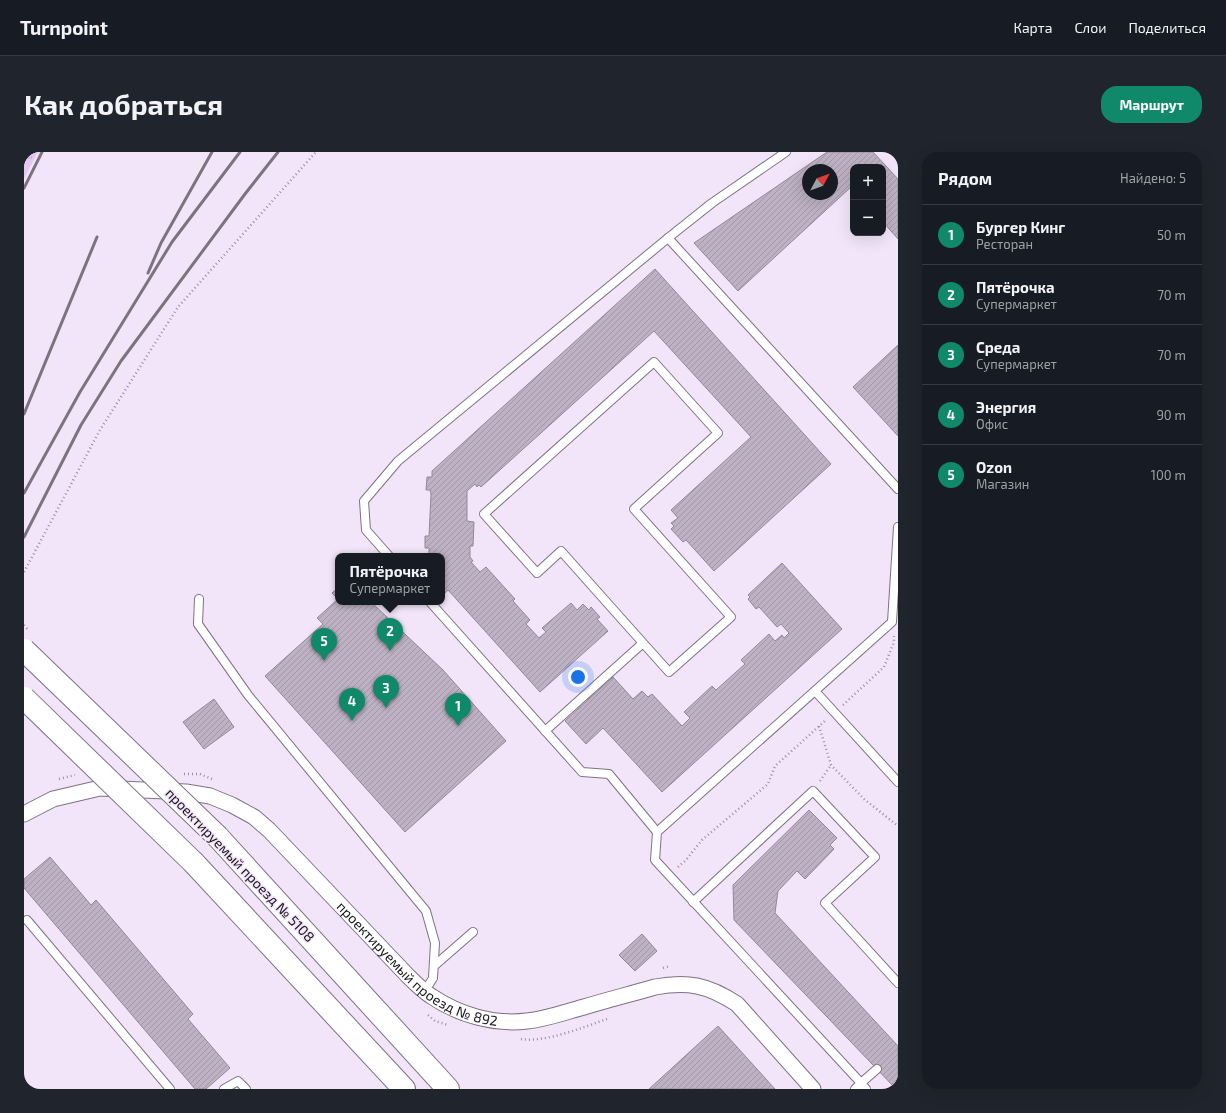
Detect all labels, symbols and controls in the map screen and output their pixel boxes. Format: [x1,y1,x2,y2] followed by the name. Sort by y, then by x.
[20,16,108,39] text: Turnpoint
[1013,19,1052,36] text: Карта
[1074,19,1106,36] text: Слои
[1128,19,1206,36] text: Поделиться
[1101,86,1202,123] button: Маршрут
[24,87,223,121] text: Как добраться
[802,164,838,200] north arrow
[850,164,886,236] map controls
[850,164,886,200] button: +
[938,168,992,188] text: Рядом
[1120,170,1186,186] text: Найдено: 5
[850,200,886,236] button: −
[976,218,1065,236] text: Бургер Кинг
[948,227,954,243] text: 1
[1157,227,1186,243] text: 50 m
[976,236,1033,252] text: Ресторан
[976,278,1055,296] text: Пятёрочка
[947,287,955,303] text: 2
[1157,287,1186,303] text: 70 m
[976,296,1057,312] text: Супермаркет
[976,338,1020,356] text: Среда
[947,347,955,363] text: 3
[1157,347,1186,363] text: 70 m
[976,356,1057,372] text: Супермаркет
[976,398,1036,416] text: Энергия
[947,407,955,423] text: 4
[1156,407,1186,423] text: 90 m
[976,416,1008,432] text: Офис
[976,458,1012,476] text: Ozon
[947,467,955,483] text: 5
[1151,467,1186,483] text: 100 m
[976,476,1029,492] text: Магазин
[335,553,445,605] popup
[350,562,428,580] text: Пятёрочка
[350,580,430,596] text: Супермаркет
[377,618,403,651] pin: 2
[311,628,337,661] pin: 5
[568,667,588,687] your location
[373,675,399,708] pin: 3
[339,688,365,721] pin: 4
[445,693,471,726] pin: 1
[162,784,318,945] street label: проектируемый проезд № 5108
[334,898,499,1029] street label: проектируемый проезд № 892

